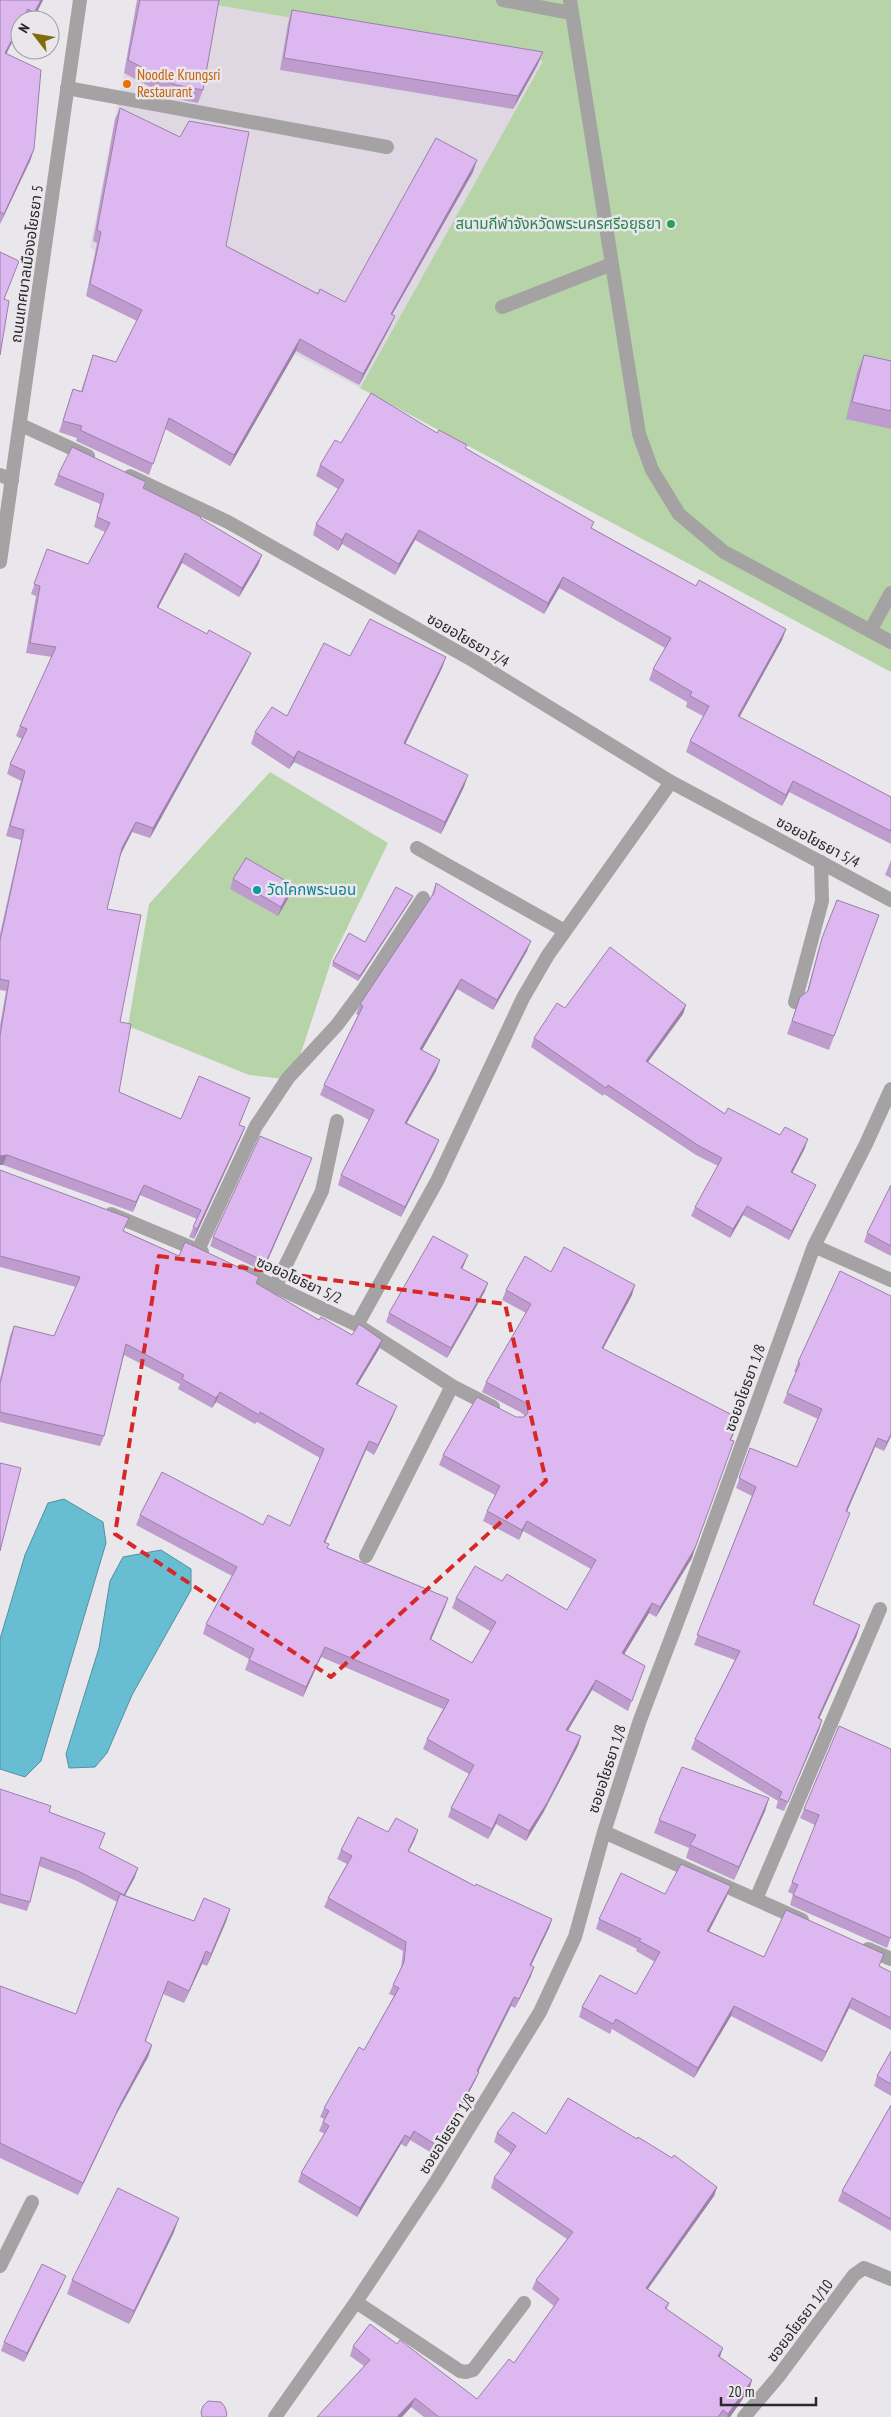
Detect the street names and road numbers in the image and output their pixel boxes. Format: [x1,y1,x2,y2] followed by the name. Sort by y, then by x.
[6,184,47,344] street label: ถนนเทศบาลเมืองอโยธยา 5
[424,608,513,671] street label: ซอยอโยธยา 5/4
[773,812,863,872] street label: ซอยอโยธยา 5/4
[254,1252,345,1308] street label: ซอยอโยธยา 5/2
[720,1341,769,1434] street label: ซอยอโยธยา 1/8
[583,1722,630,1815] street label: ซอยอโยธยา 1/8
[414,2090,479,2178] street label: ซอยอโยธยา 1/8
[762,2275,837,2366] street label: ซอยอโยธยา 1/10

